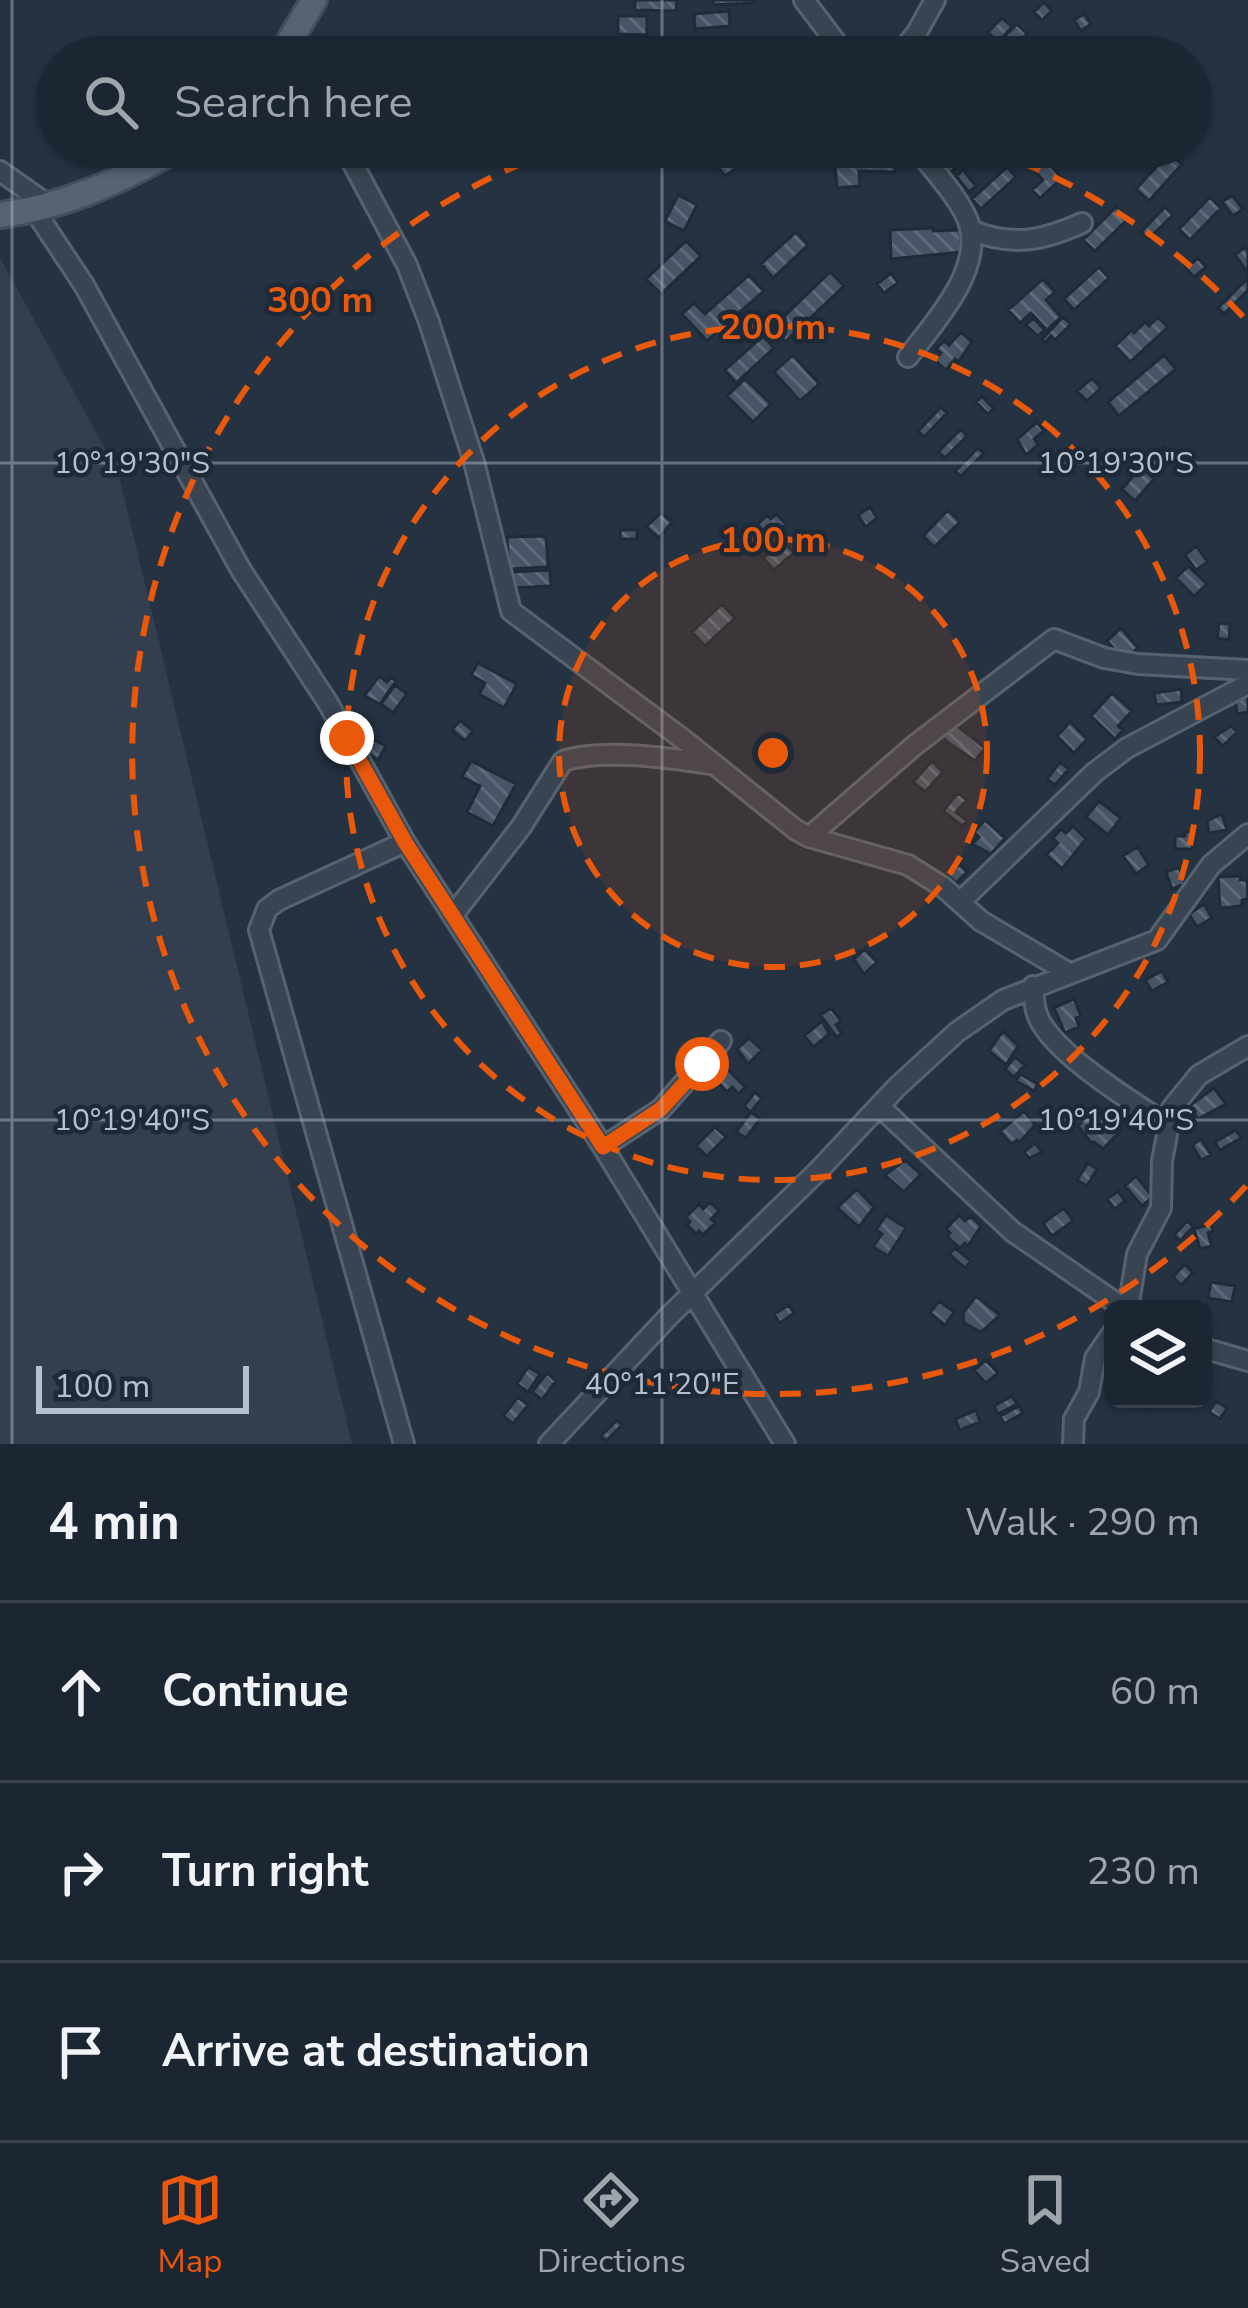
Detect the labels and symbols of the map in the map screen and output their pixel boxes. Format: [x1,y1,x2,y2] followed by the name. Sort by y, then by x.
[267,276,373,325] text: 300 m
[720,303,826,352] text: 200 m
[54,443,210,484] text: 10°19'30"S
[1038,443,1194,484] text: 10°19'30"S
[720,516,826,565] text: 100 m
[320,711,374,765] route end
[752,732,794,774] centre of rings
[675,1037,729,1091] route start
[54,1100,210,1141] text: 10°19'40"S
[1038,1100,1194,1141] text: 10°19'40"S
[36,1360,249,1413] scale bar
[585,1364,739,1405] text: 40°11'20"E

